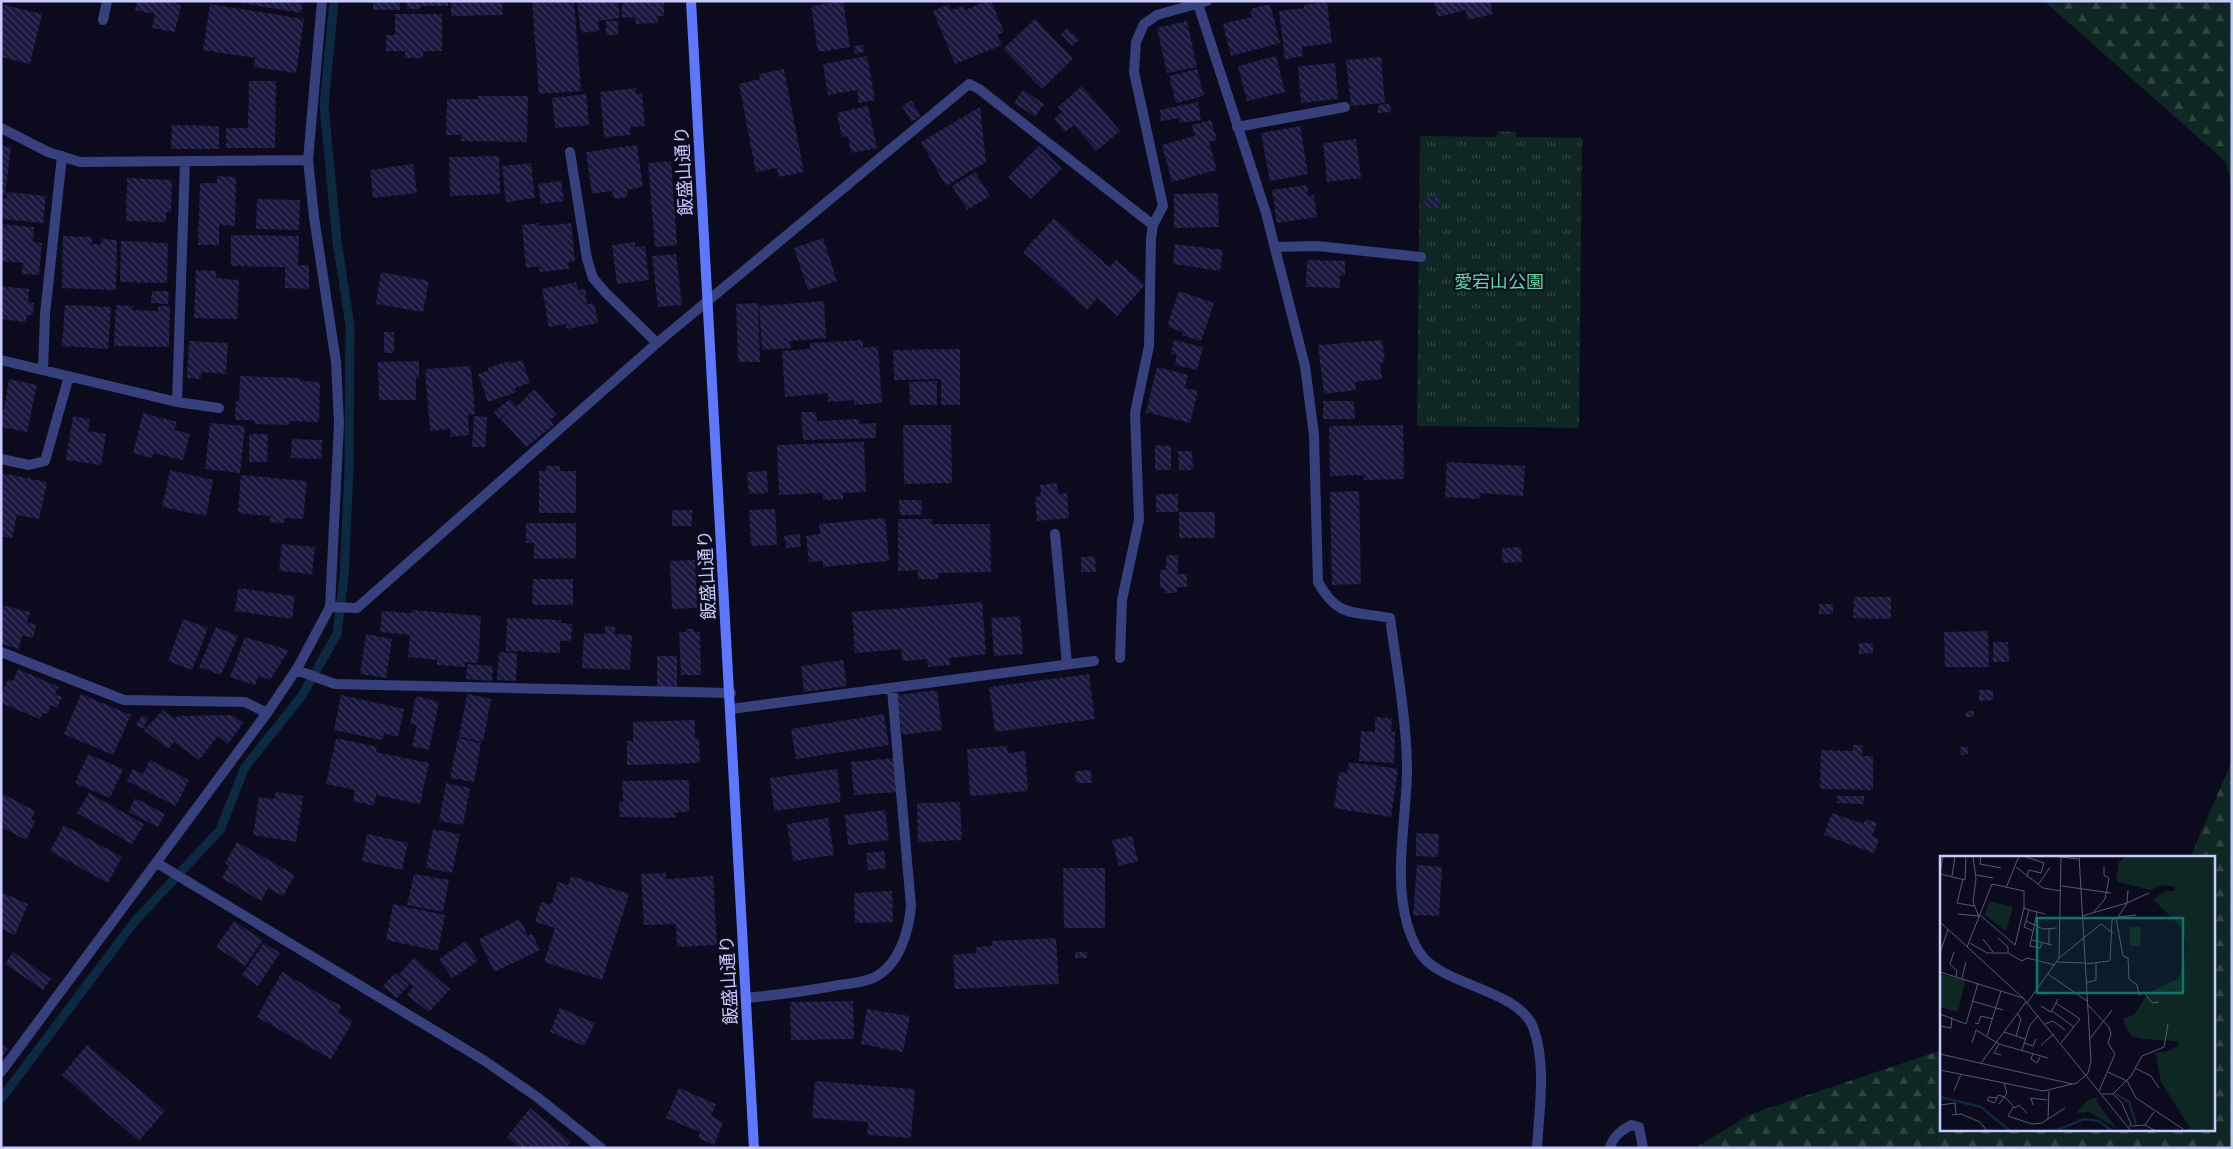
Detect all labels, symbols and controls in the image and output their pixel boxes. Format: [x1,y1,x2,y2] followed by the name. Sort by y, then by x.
[670,125,697,217] street label: 飯盛山通り
[1454,270,1544,293] park label: 愛宕山公園
[693,529,720,621] street label: 飯盛山通り
[1940,856,2216,1132] inset map
[715,934,742,1026] street label: 飯盛山通り

